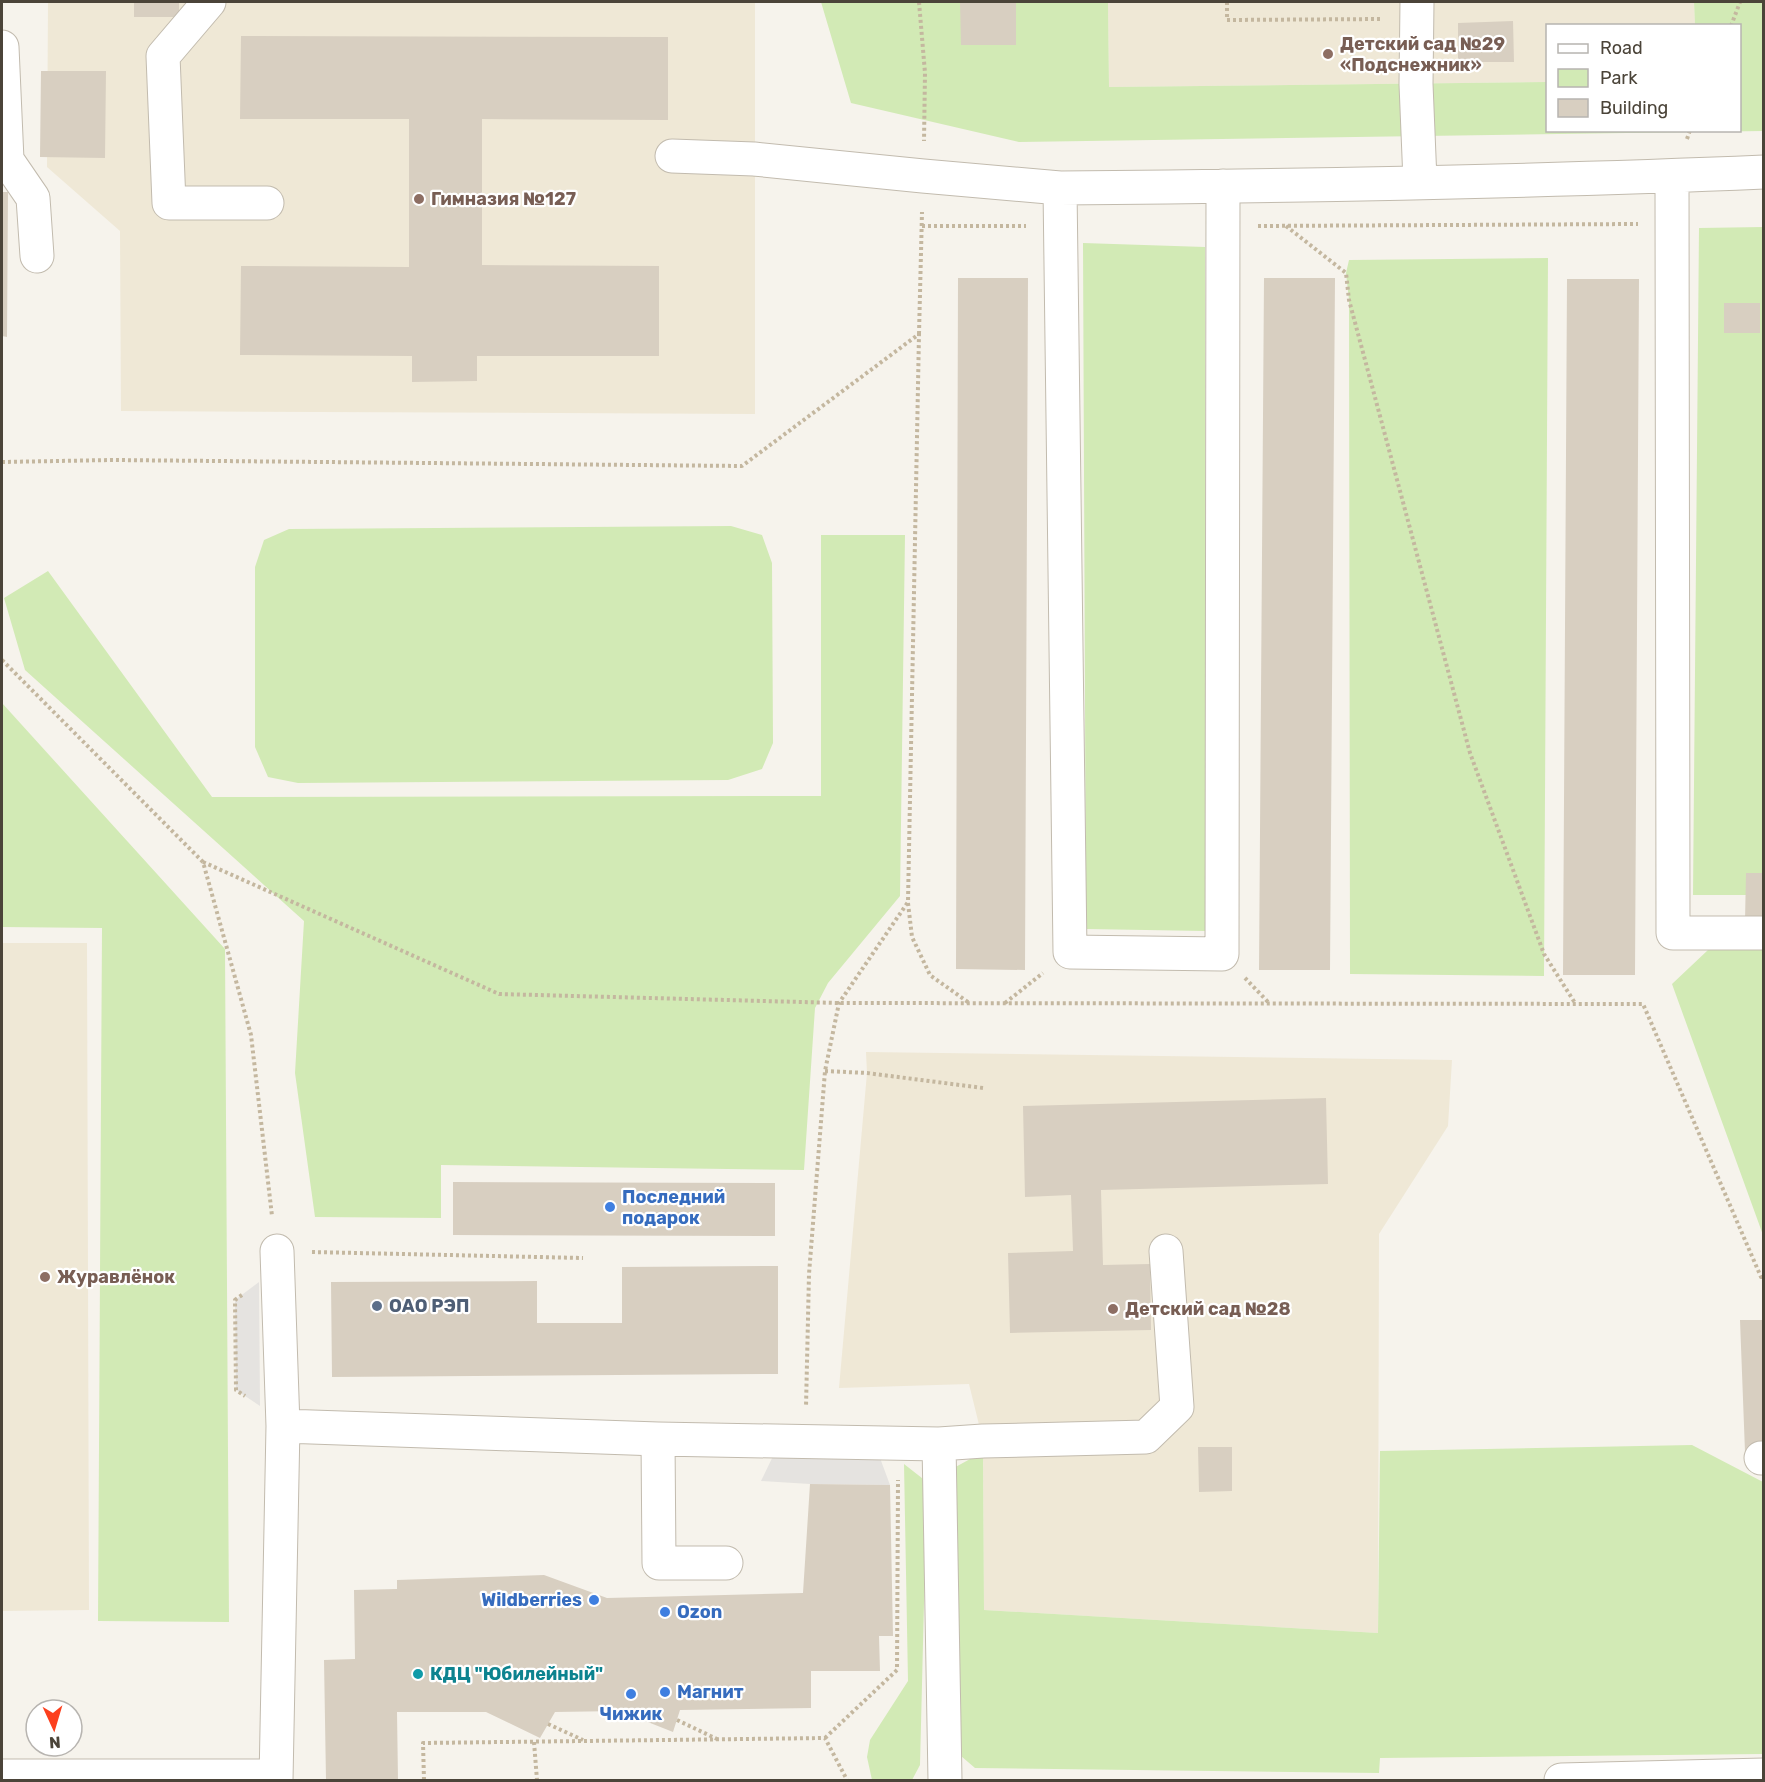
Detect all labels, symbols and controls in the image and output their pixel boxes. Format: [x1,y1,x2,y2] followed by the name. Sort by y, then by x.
[1546,24,1741,132] legend
[1340,33,1505,76] place label: Детский сад №29 «Подснежник»
[1600,37,1643,59] text: Road
[1321,47,1335,61] marker: Детский сад №29 «Подснежник»
[1600,67,1638,89] text: Park
[1600,97,1668,119] text: Building
[431,188,576,210] place label: Гимназия №127
[412,192,426,206] marker: Гимназия №127
[622,1186,725,1229] place label: Последний подарок
[603,1200,617,1214] marker: Последний подарок
[57,1266,175,1288] place label: Журавлёнок
[38,1270,52,1284] marker: Журавлёнок
[389,1295,469,1317] place label: ОАО РЭП
[1125,1298,1291,1320] place label: Детский сад №28
[370,1299,384,1313] marker: ОАО РЭП
[1106,1302,1120,1316] marker: Детский сад №28
[481,1589,582,1611] place label: Wildberries
[587,1593,601,1607] marker: Wildberries
[677,1601,722,1623] place label: Ozon
[658,1605,672,1619] marker: Ozon
[430,1663,603,1685] place label: КДЦ "Юбилейный"
[411,1667,425,1681] marker: КДЦ "Юбилейный"
[677,1681,744,1703] place label: Магнит
[658,1685,672,1699] marker: Магнит
[624,1687,638,1701] marker: Чижик
[24,1698,84,1758] north arrow
[600,1703,663,1725] place label: Чижик
[49,1733,61,1752] text: N

